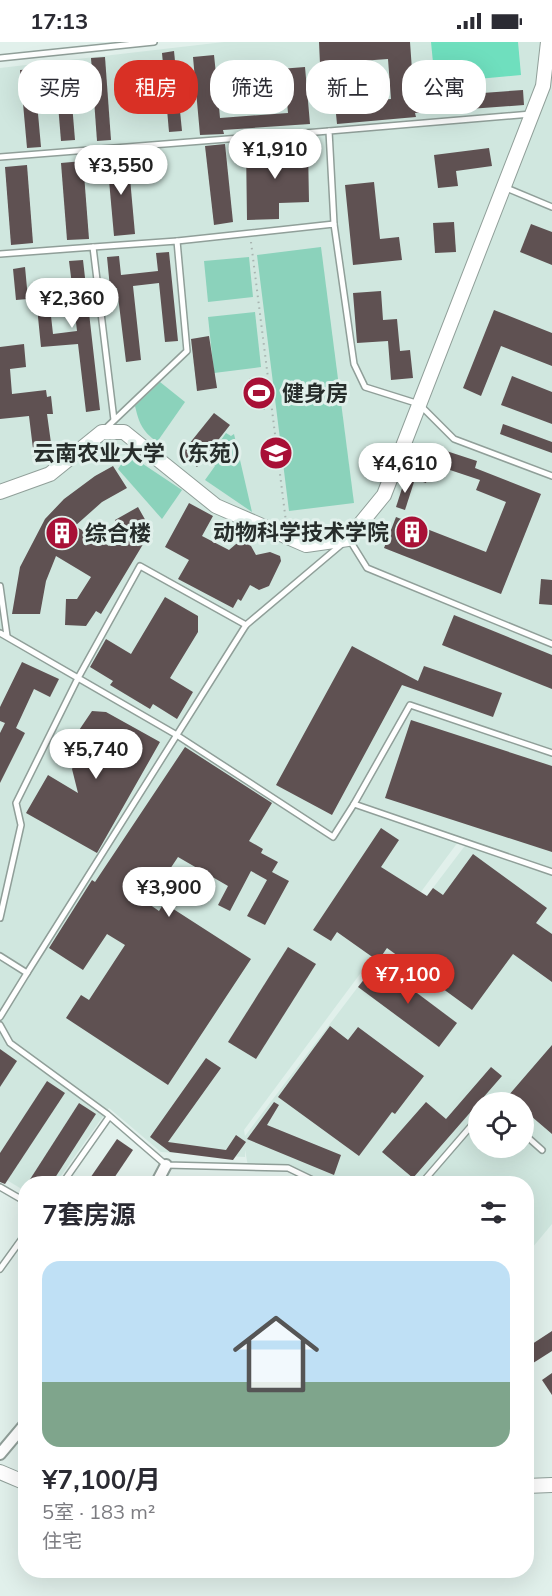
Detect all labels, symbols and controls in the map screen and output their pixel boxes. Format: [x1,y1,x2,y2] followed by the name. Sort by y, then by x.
[30,7,88,35] text: 17:13
[18,60,102,114] chip: 买房
[114,60,198,114] chip: 租房
[210,60,294,114] chip: 筛选
[306,60,390,114] chip: 新上
[402,60,486,114] chip: 公寓
[226,129,324,180] pin: ¥1,910
[243,136,307,161] text: ¥1,910
[72,145,170,196] pin: ¥3,550
[89,152,153,177] text: ¥3,550
[23,278,121,329] pin: ¥2,360
[40,285,104,310] text: ¥2,360
[241,375,277,411] sports icon: 健身房
[282,379,348,407] place label: 健身房
[258,435,294,471] school or university icon: 云南农业大学（东苑）
[33,439,253,467] place label: 云南农业大学（东苑）
[356,443,454,494] pin: ¥4,610
[373,450,437,475] text: ¥4,610
[394,514,430,550] building icon: 动物科学技术学院
[44,515,80,551] building icon: 综合楼
[213,518,389,546] place label: 动物科学技术学院
[85,519,151,547] place label: 综合楼
[47,729,145,780] pin: ¥5,740
[64,736,128,761] text: ¥5,740
[120,867,218,918] pin: ¥3,900
[137,874,201,899] text: ¥3,900
[359,954,457,1005] pin: ¥7,100
[376,961,440,986] text: ¥7,100
[468,1092,534,1158] map controls
[468,1092,534,1158] button: locate
[477,1196,510,1229] icon: filters
[42,1198,136,1231] text: 7套房源
[222,1300,330,1408] icon: home
[42,1463,161,1496] text: ¥7,100/月
[42,1499,155,1524] text: 5室 · 183 m²
[42,1528,82,1553] text: 住宅

